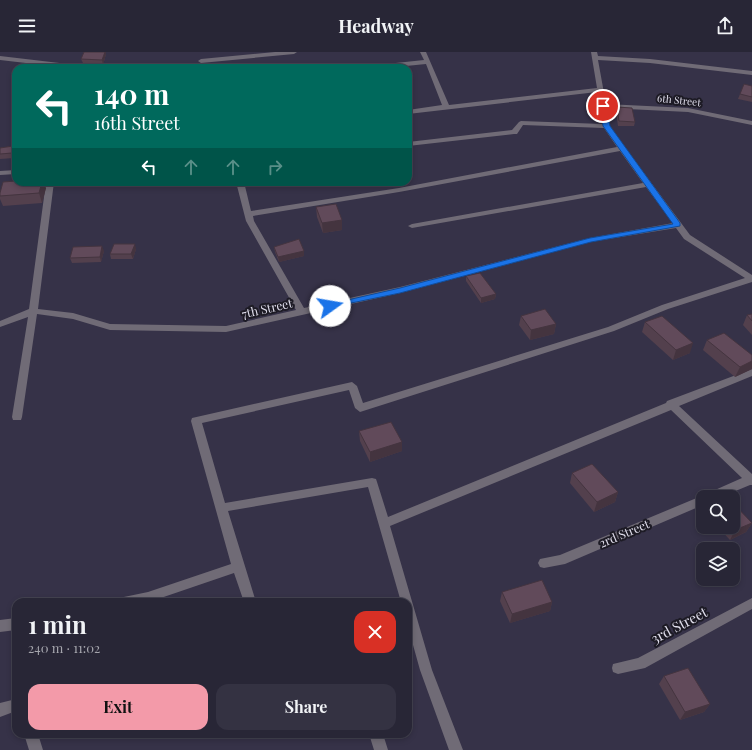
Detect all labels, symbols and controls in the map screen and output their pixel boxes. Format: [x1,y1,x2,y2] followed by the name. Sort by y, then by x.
[338,14,414,38] text: Headway
[16,15,38,37] icon: menu
[714,15,736,37] icon: share
[94,75,169,112] text: 140 m
[28,80,80,132] icon: left
[586,89,620,123] pin
[656,91,702,109] street label: 6th Street
[592,95,614,117] icon: arrive
[94,111,180,135] text: 16th Street
[138,156,160,178] icon: left
[180,156,202,178] icon: ahead
[222,156,244,178] icon: ahead
[264,156,286,178] icon: right
[309,285,351,327] position arrow
[240,294,295,322] street label: 7th Street
[696,490,740,586] map controls
[696,490,740,534] button: search
[596,515,652,551] street label: 2rd Street
[696,542,740,586] button: layers
[647,602,712,648] street label: 3rd Street
[28,608,87,640] text: 1 min
[354,611,396,653] button: close
[28,639,100,656] text: 240 m · 11:02
[28,684,208,730] button: Exit
[216,684,396,730] button: Share

